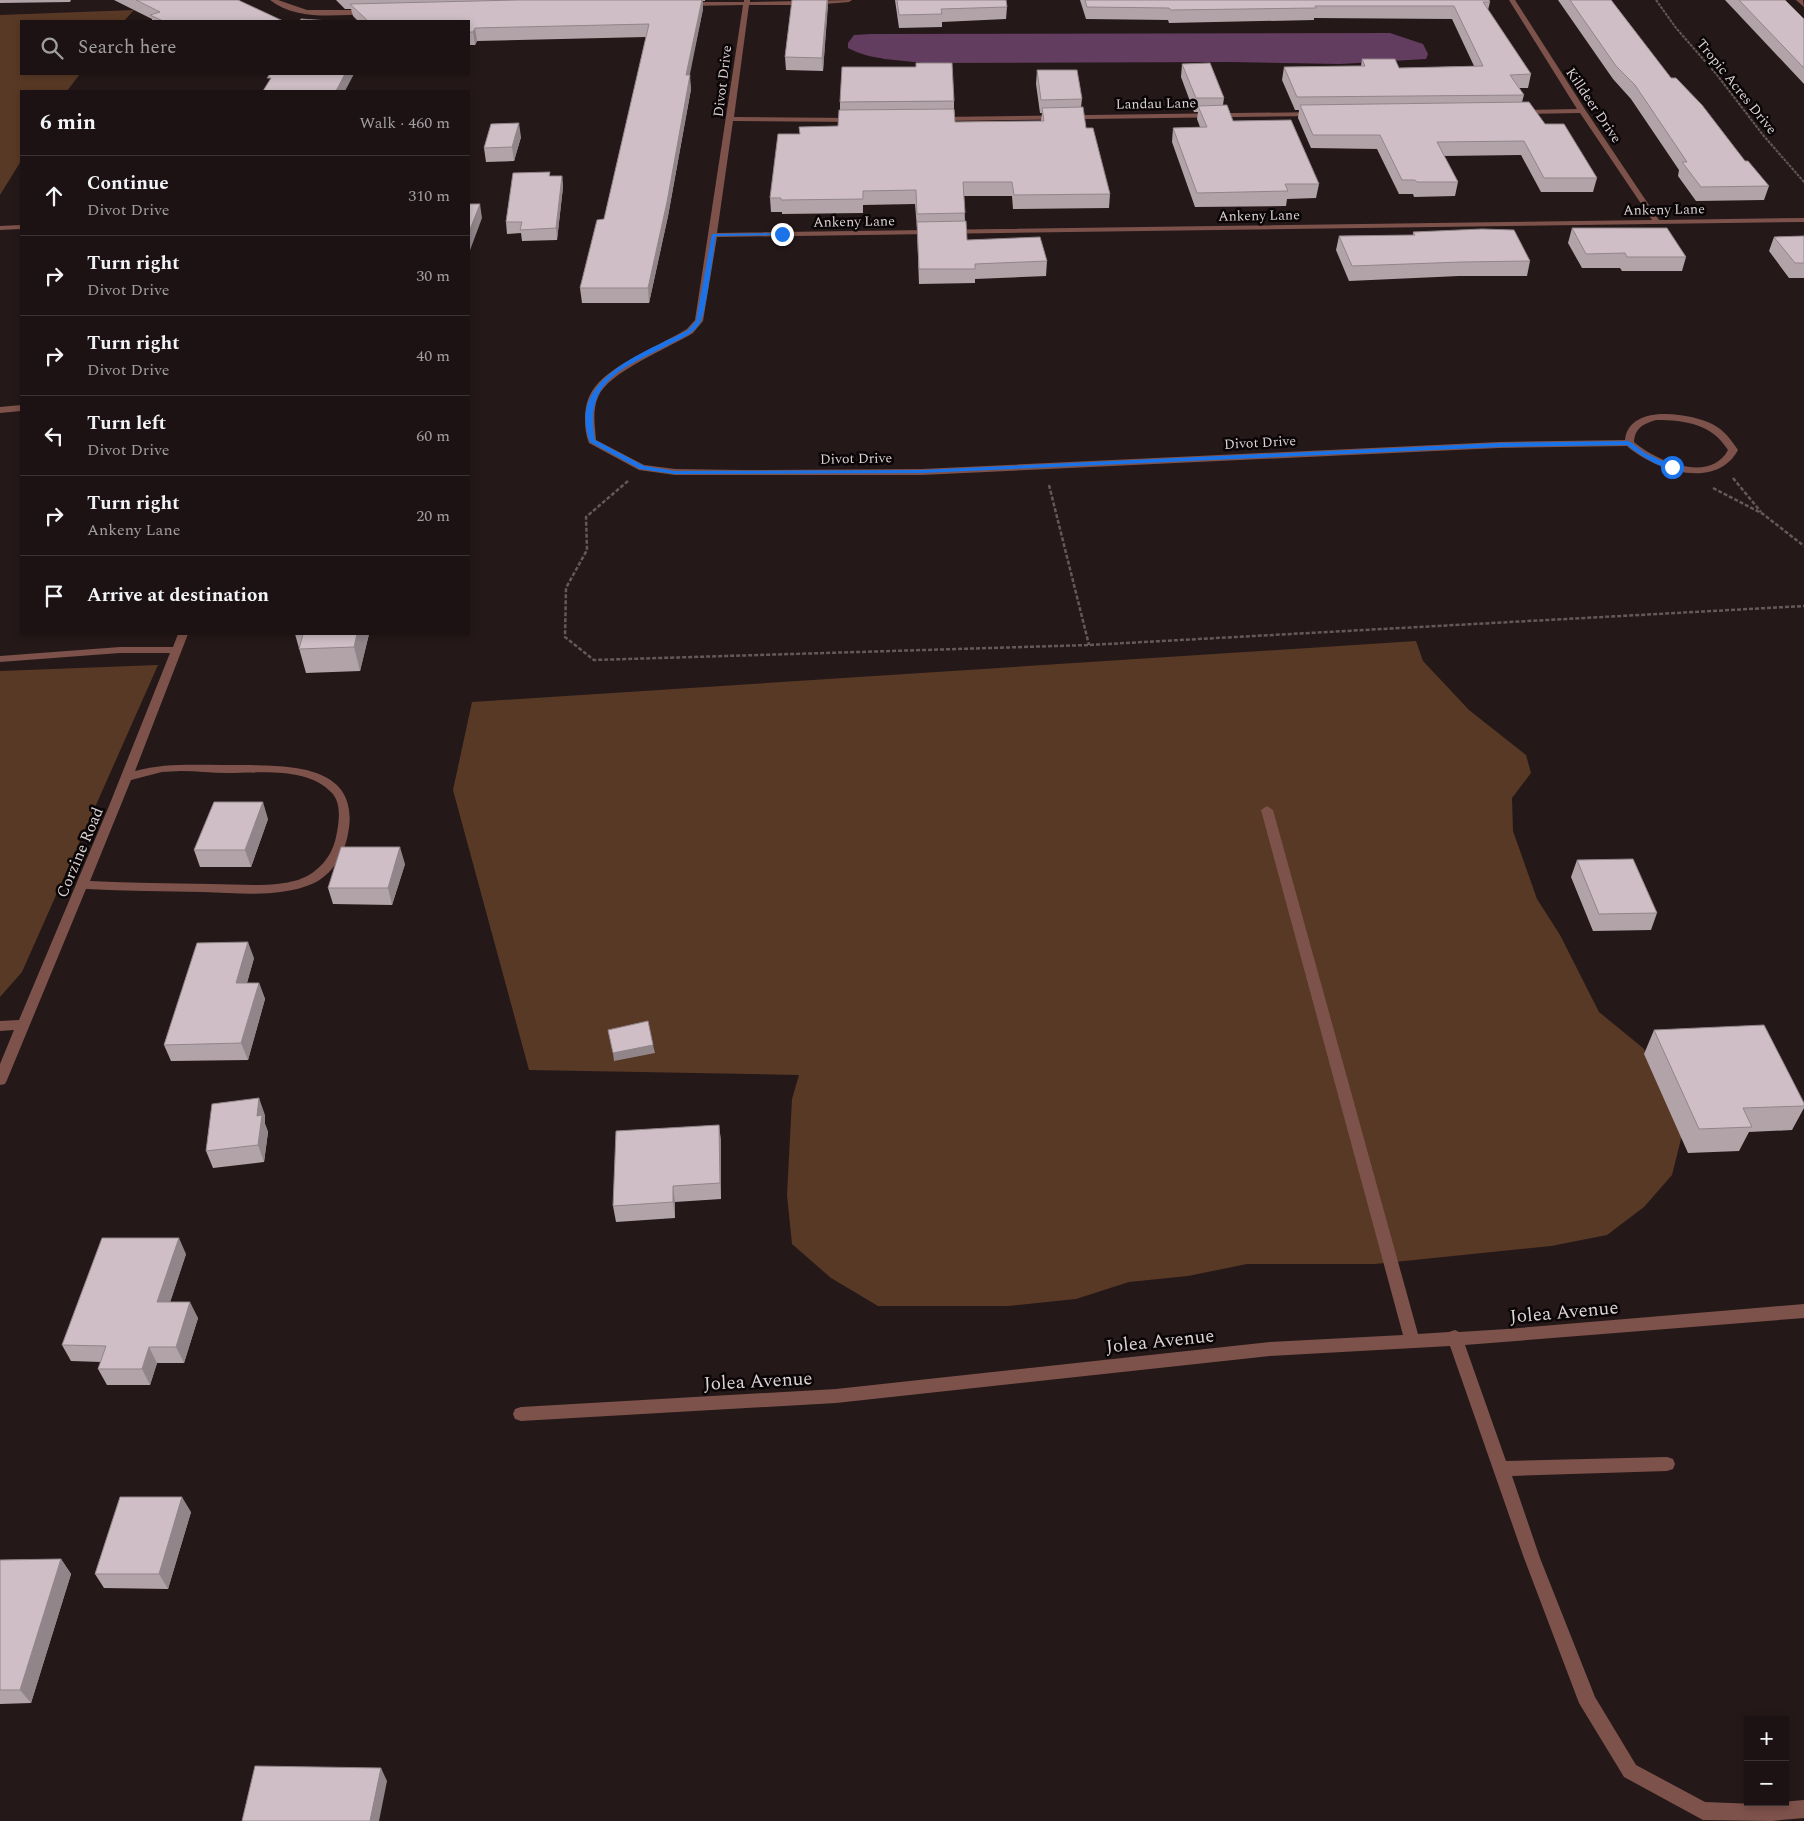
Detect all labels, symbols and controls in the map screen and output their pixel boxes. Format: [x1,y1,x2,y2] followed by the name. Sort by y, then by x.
[20,20,470,75] search box
[78,33,177,62] text: Search here
[38,34,66,62] icon: search
[1691,34,1782,139] street label: Tropic Acres Drive
[708,44,737,118] street label: Divot Drive
[1560,63,1627,148] street label: Killdeer Drive
[1116,92,1197,115] street label: Landau Lane
[40,107,96,139] text: 6 min
[359,111,450,135] text: Walk · 460 m
[87,169,169,198] text: Continue
[40,182,68,210] icon: ahead
[408,184,450,208] text: 310 m
[87,198,170,222] text: Divot Drive
[1623,198,1705,221] street label: Ankeny Lane
[1218,204,1300,227] street label: Ankeny Lane
[813,210,895,233] street label: Ankeny Lane
[771,223,794,246] route end
[87,249,180,278] text: Turn right
[40,262,68,290] icon: right
[416,264,450,288] text: 30 m
[87,278,170,302] text: Divot Drive
[87,329,180,358] text: Turn right
[40,342,68,370] icon: right
[416,344,450,368] text: 40 m
[87,358,170,382] text: Divot Drive
[87,409,166,438] text: Turn left
[40,422,68,450] icon: left
[416,424,450,448] text: 60 m
[1223,430,1297,455] street label: Divot Drive
[87,438,170,462] text: Divot Drive
[820,447,893,470] street label: Divot Drive
[1661,456,1684,479] route start
[87,489,180,518] text: Turn right
[40,502,68,530] icon: right
[416,504,450,528] text: 20 m
[87,518,181,542] text: Ankeny Lane
[87,581,269,610] text: Arrive at destination
[40,582,68,610] icon: arrive
[50,803,110,901] street label: Corzine Road
[1509,1293,1620,1332] street label: Jolea Avenue
[1104,1321,1216,1362] street label: Jolea Avenue
[703,1364,813,1399] street label: Jolea Avenue
[1744,1716,1789,1806] map controls
[1744,1716,1789,1761] button: +
[1744,1761,1789,1806] button: −

